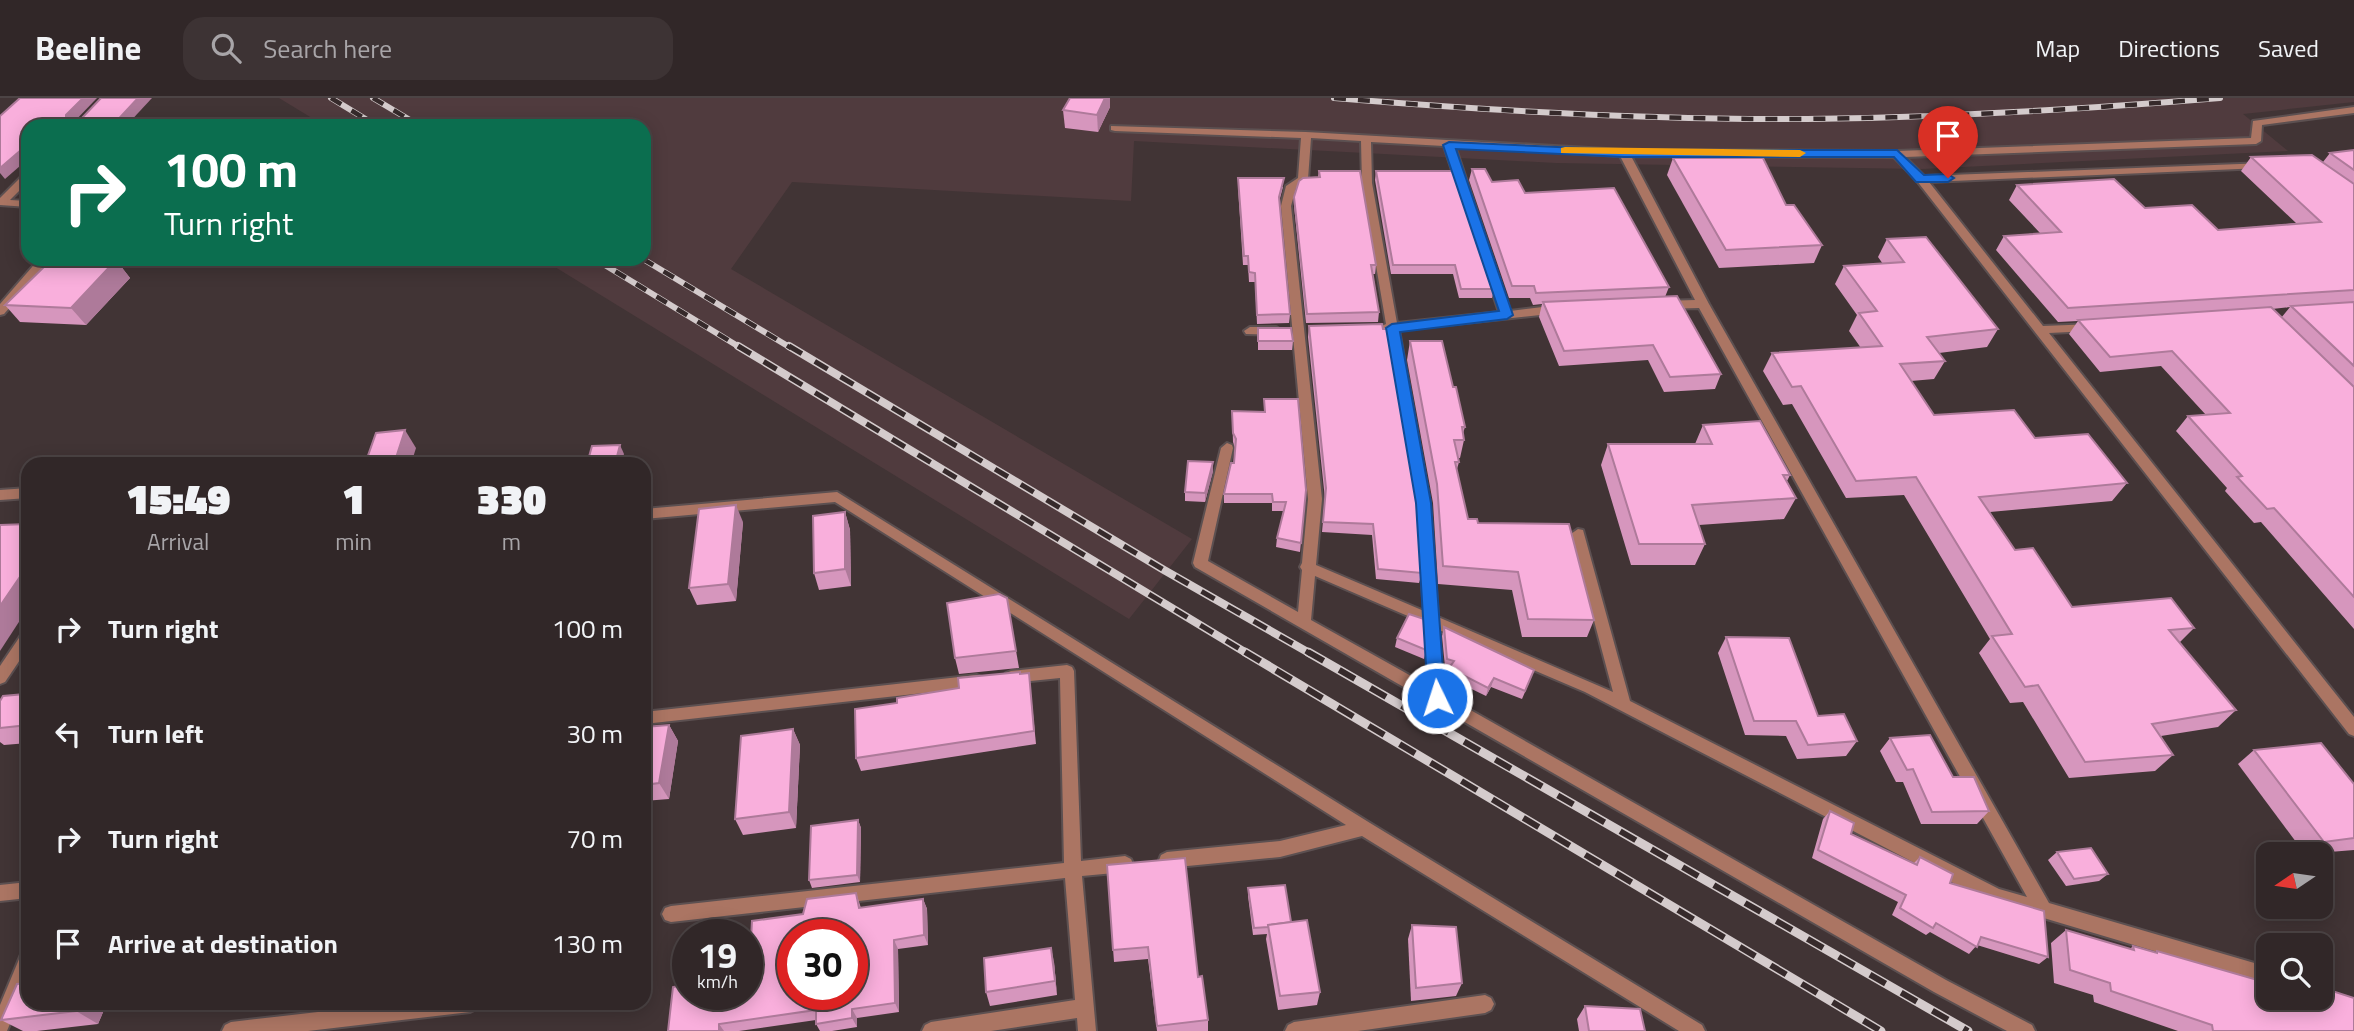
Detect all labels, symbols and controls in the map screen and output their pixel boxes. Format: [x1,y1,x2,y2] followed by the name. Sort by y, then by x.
[183,17,673,80] search box
[35,23,141,73] text: Beeline
[207,29,245,67] icon: search
[263,29,392,68] text: Search here
[2035,30,2080,66] text: Map
[2118,30,2220,66] text: Directions
[2258,30,2319,66] text: Saved
[1918,106,1978,178] pin
[1929,117,1967,155] icon: arrive
[164,131,298,206] text: 100 m
[49,147,140,238] icon: right
[164,199,293,247] text: Turn right
[126,466,230,530] text: 15:49
[342,466,365,530] text: 1
[477,466,546,530] text: 330
[147,524,209,559] text: Arrival
[335,524,372,559] text: min
[502,524,521,559] text: m
[108,609,219,648] text: Turn right
[552,609,623,648] text: 100 m
[49,610,87,648] icon: right
[1400,661,1474,735] position arrow
[108,714,203,753] text: Turn left
[566,714,623,753] text: 30 m
[49,715,87,753] icon: left
[108,819,219,858] text: Turn right
[566,819,623,858] text: 70 m
[49,820,87,858] icon: right
[2256,842,2333,919] north arrow
[2256,842,2333,1010] map controls
[777,919,868,1010] speed limit sign: 30
[108,924,338,963] text: Arrive at destination
[552,924,623,963] text: 130 m
[49,925,87,963] icon: arrive
[698,928,737,982] text: 19
[2256,933,2333,1010] button: search
[697,968,738,995] text: km/h

